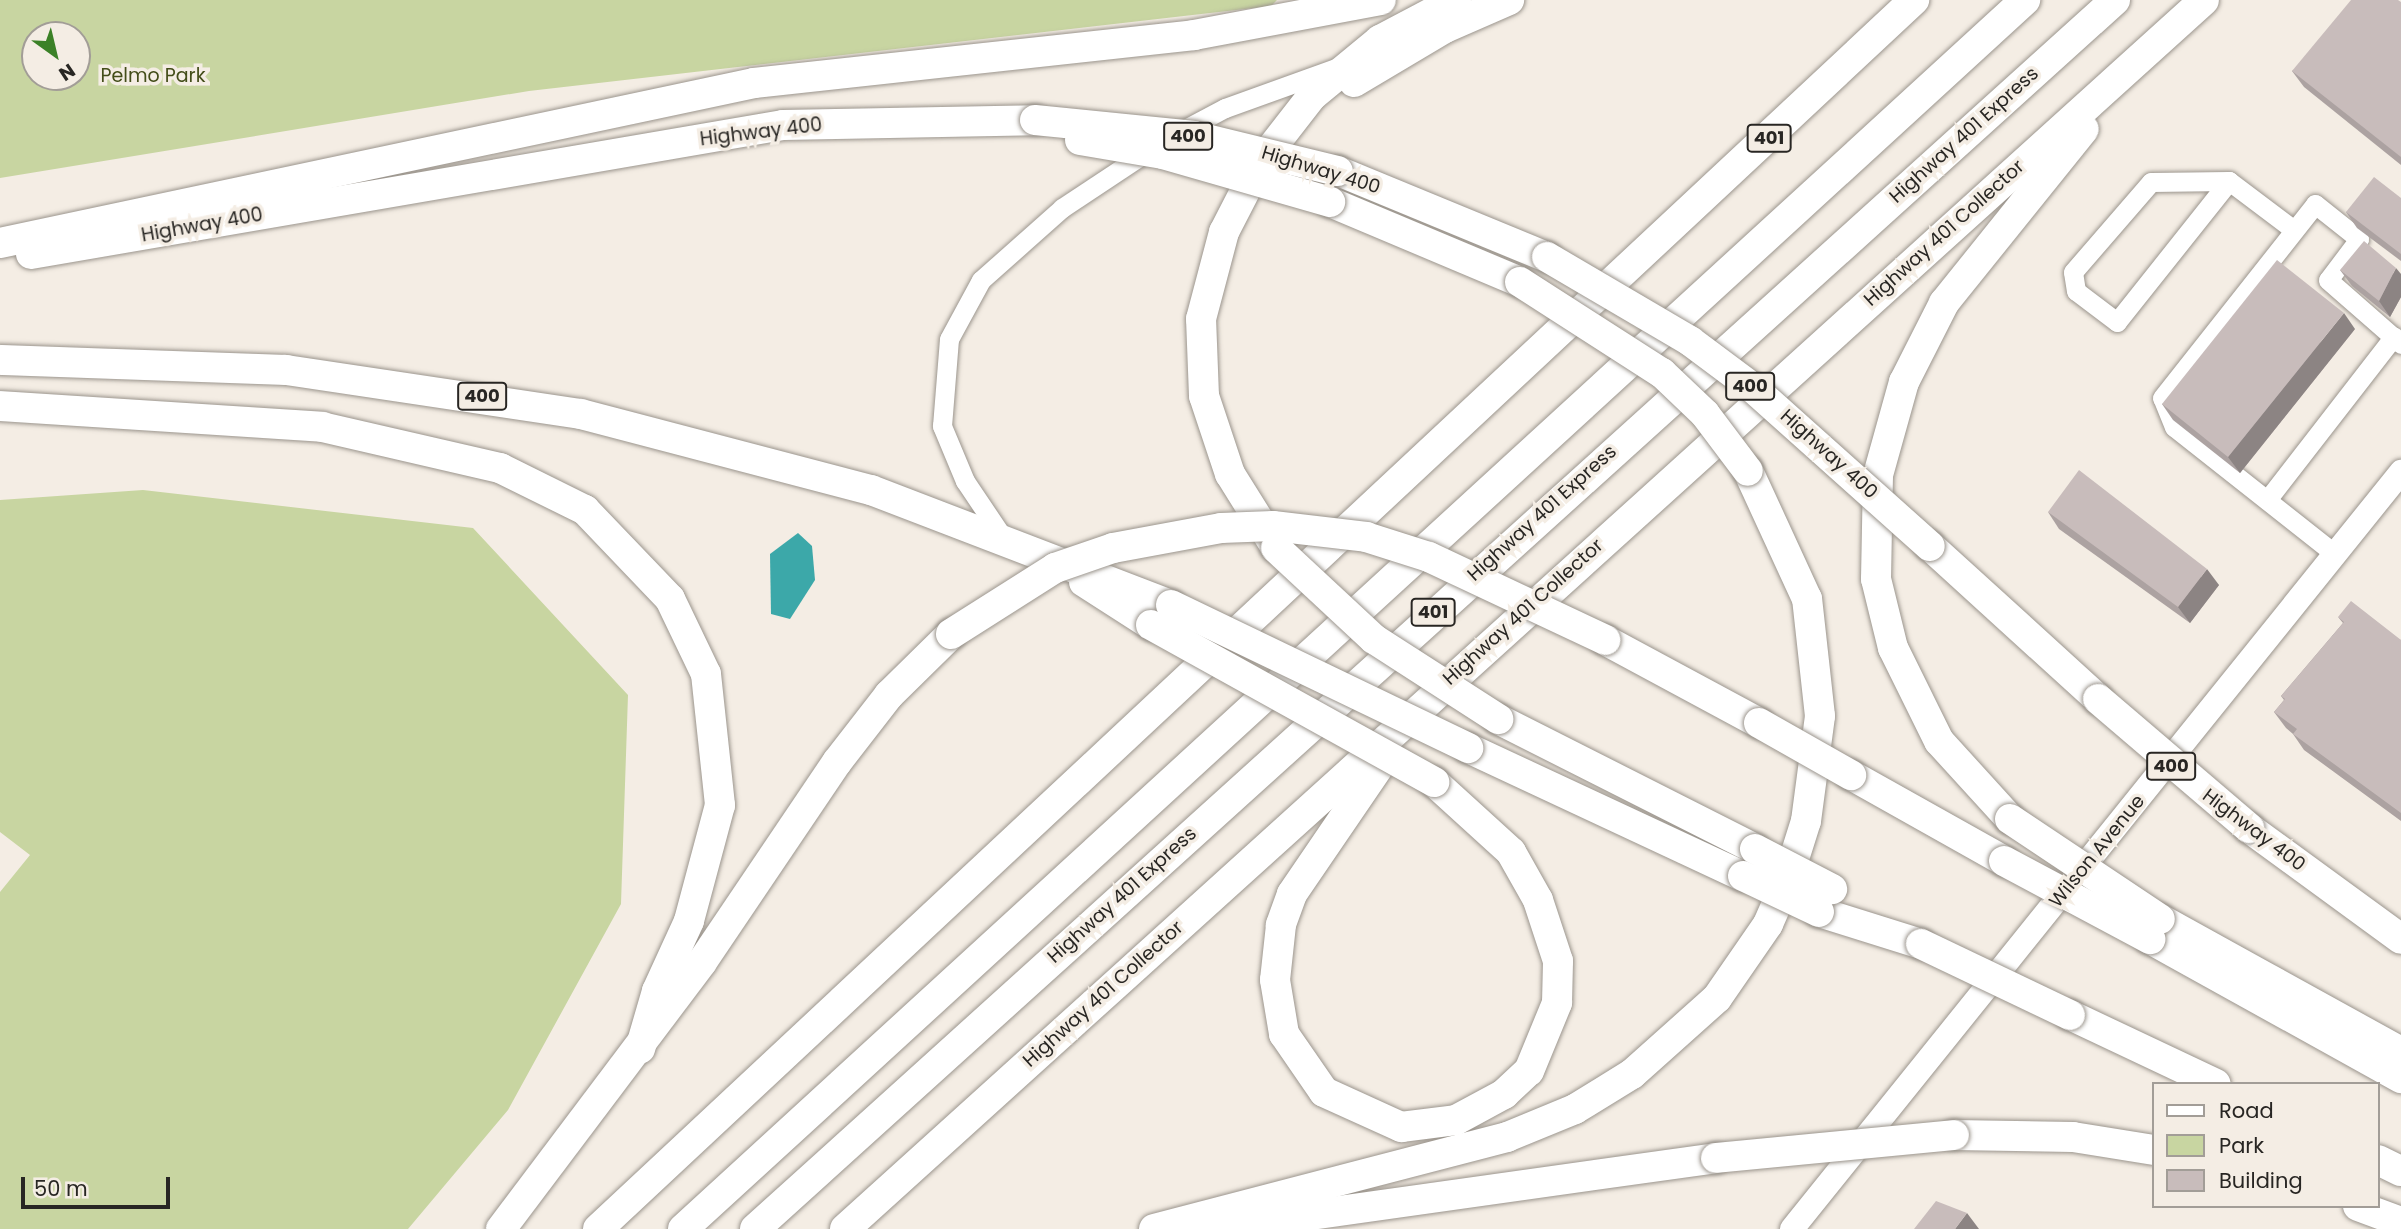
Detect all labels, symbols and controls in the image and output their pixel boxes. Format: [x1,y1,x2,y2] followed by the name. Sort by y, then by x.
[21,21,91,91] north arrow
[53,57,80,87] text: N
[1885,62,2043,208] street label: Highway 401 Express
[101,65,205,87] park label: Pelmo Park
[699,113,823,151] street label: Highway 400
[1162,121,1214,150] road number: 400
[1746,124,1792,153] road number: 401
[1259,141,1383,199] street label: Highway 400
[1859,155,2029,311] street label: Highway 401 Collector
[140,203,264,247] street label: Highway 400
[1724,372,1776,400] road number: 400
[456,382,508,410] road number: 400
[1776,404,1882,504] street label: Highway 400
[1463,440,1621,586] street label: Highway 401 Express
[1438,534,1608,690] street label: Highway 401 Collector
[1410,598,1456,626] road number: 401
[2145,752,2197,780] road number: 400
[2198,784,2310,876] street label: Highway 400
[2045,790,2149,912] street label: Wilson Avenue
[1043,822,1201,968] street label: Highway 401 Express
[1018,916,1188,1072] street label: Highway 401 Collector
[2152,1082,2380,1208] legend
[2219,1096,2274,1125] text: Road
[2219,1131,2264,1160] text: Park
[24,1162,173,1206] scale bar
[2219,1166,2303,1195] text: Building
[34,1174,88,1203] text: 50 m

